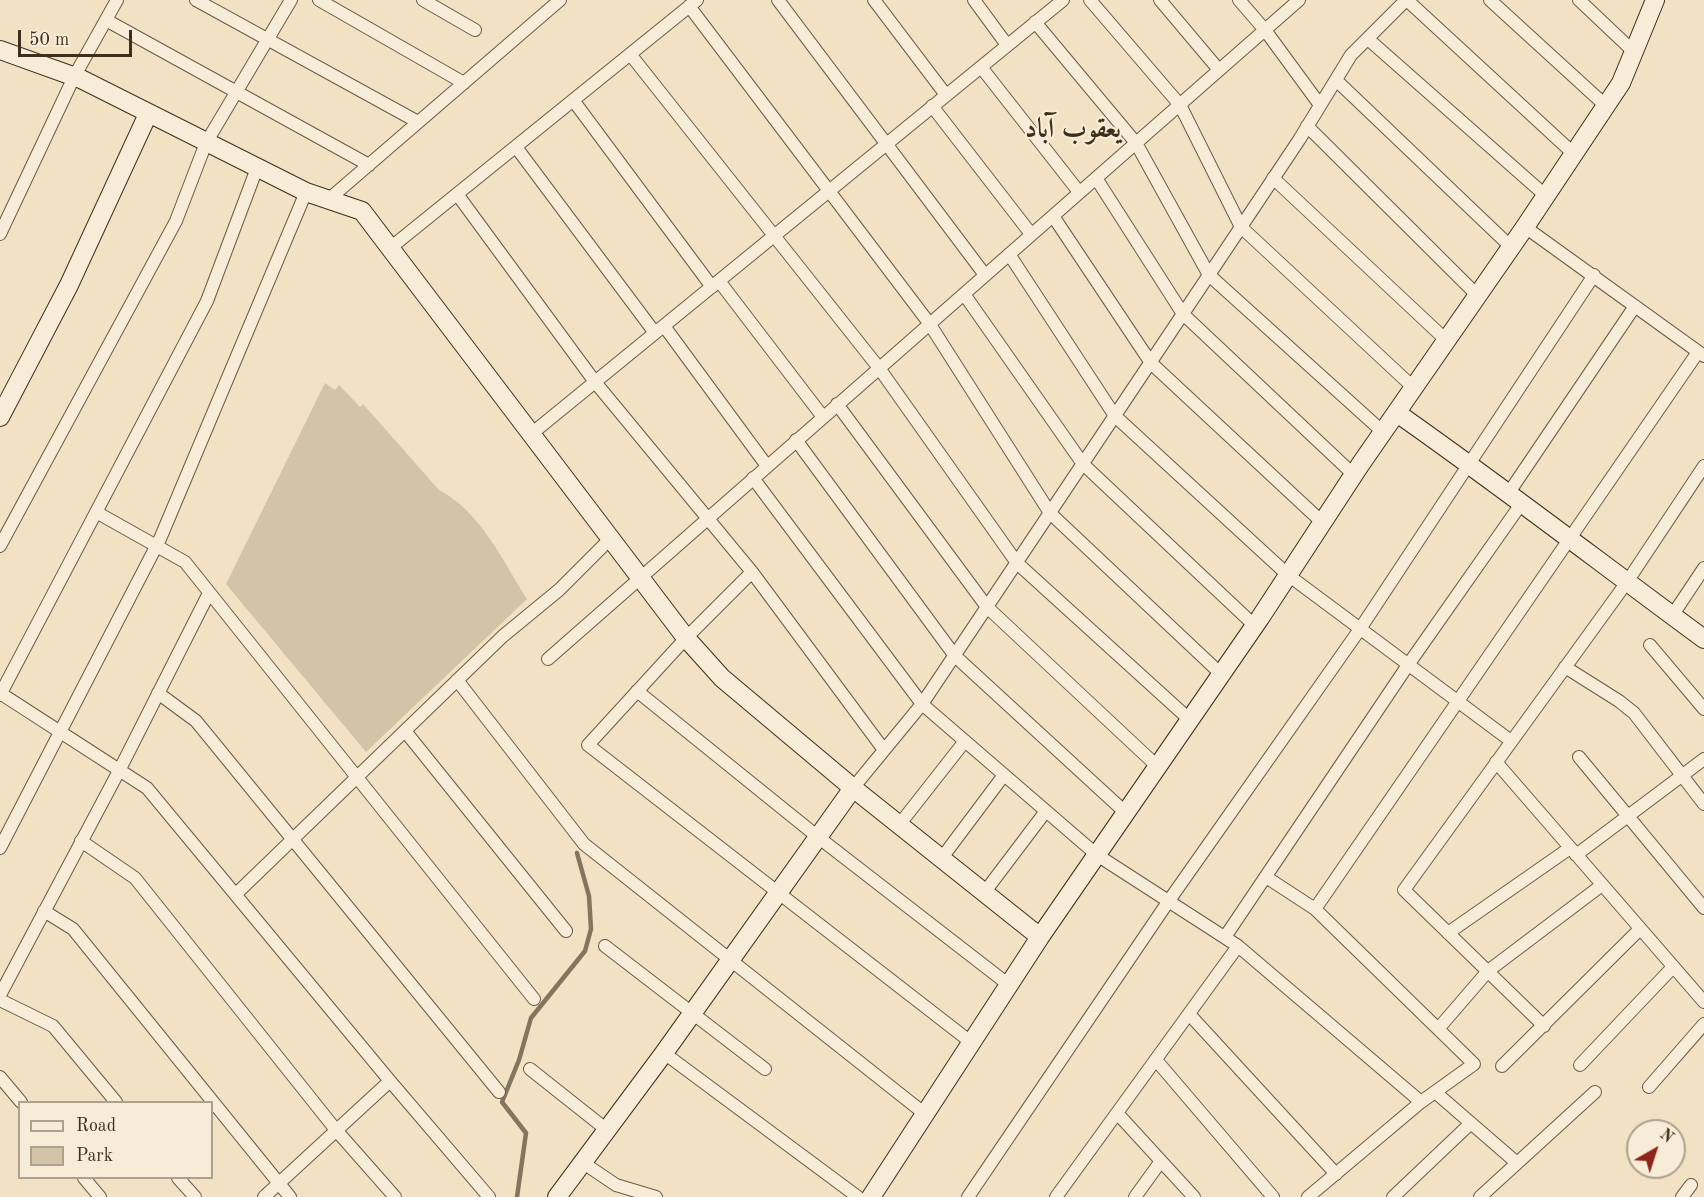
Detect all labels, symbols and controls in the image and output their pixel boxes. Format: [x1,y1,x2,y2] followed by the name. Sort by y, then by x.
[21,18,135,56] scale bar
[29,31,69,49] text: 50 m
[1025,114,1121,146] district label: یعقوب آباد
[18,1101,213,1179] legend
[76,1117,116,1135] text: Road
[1626,1119,1686,1179] north arrow
[1656,1126,1676,1147] text: N
[76,1147,113,1165] text: Park

